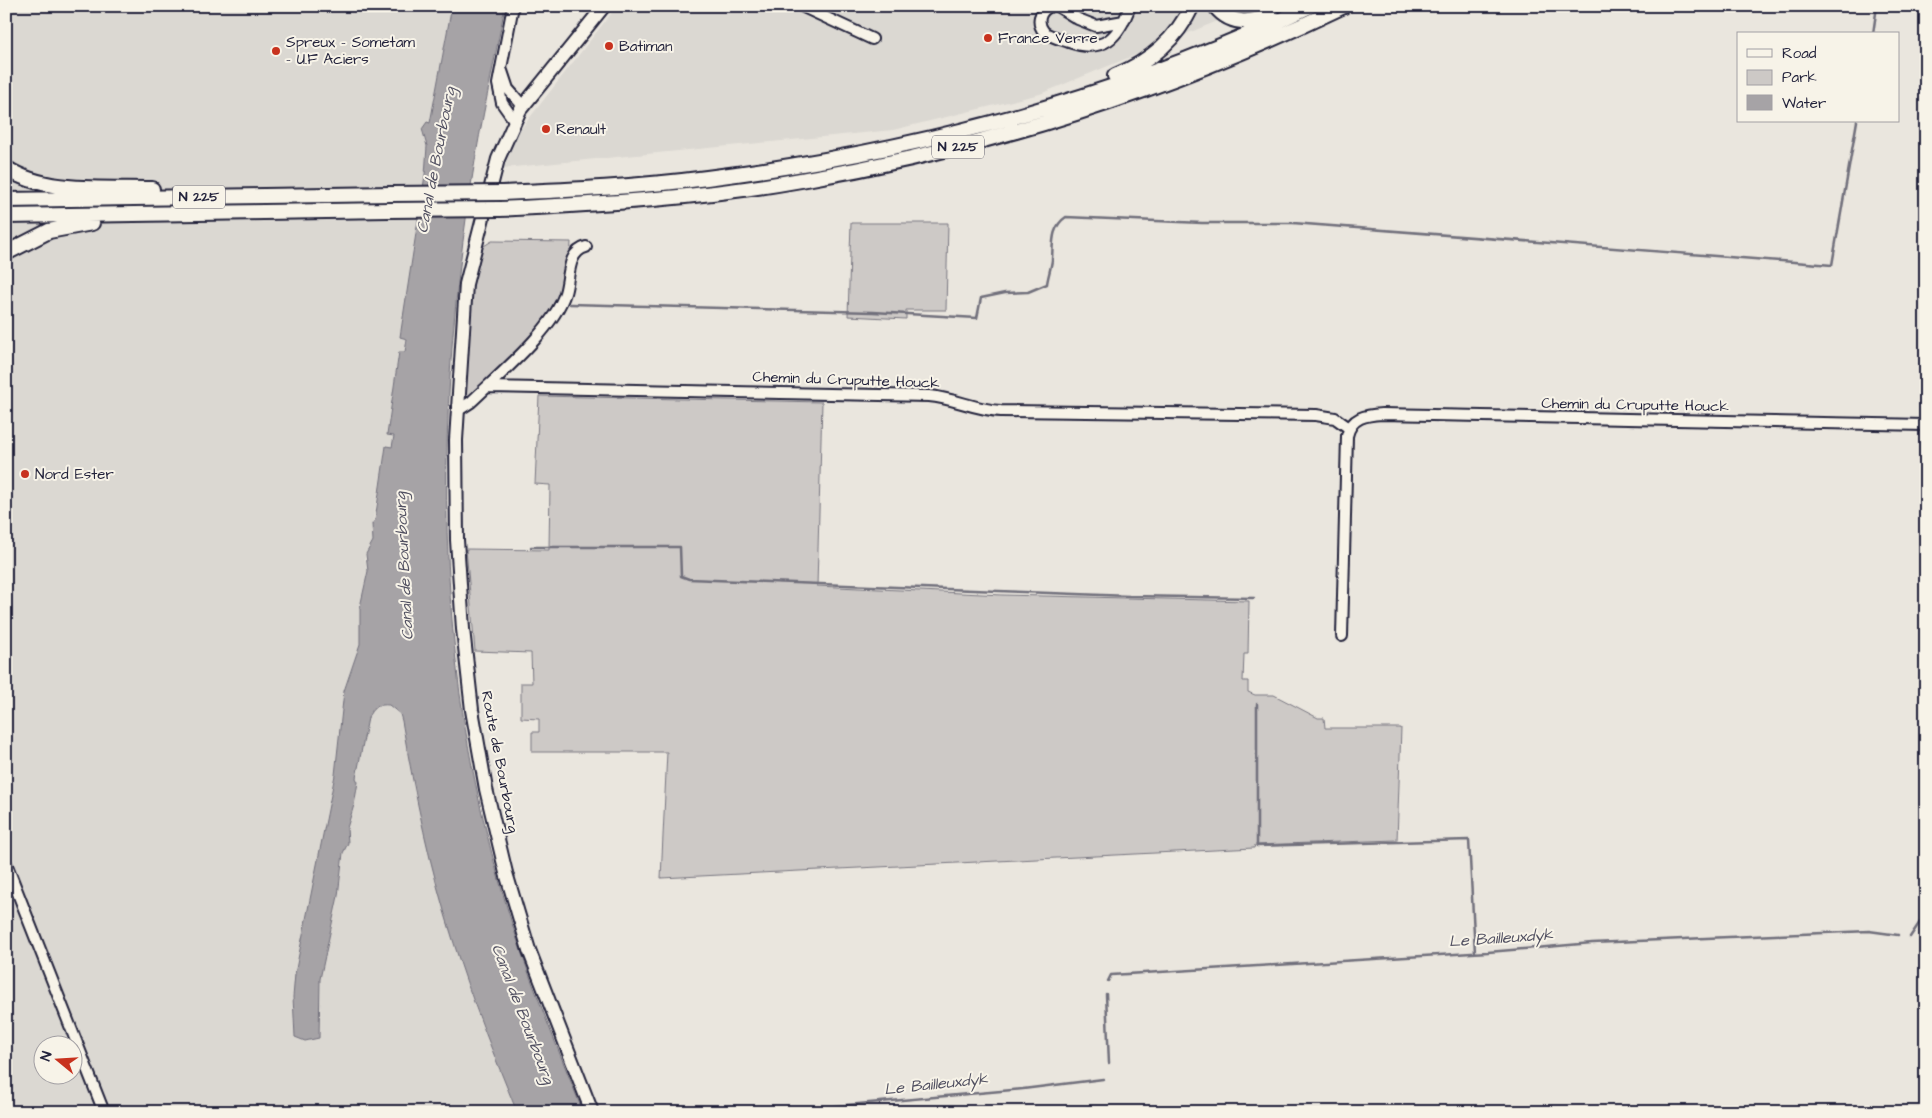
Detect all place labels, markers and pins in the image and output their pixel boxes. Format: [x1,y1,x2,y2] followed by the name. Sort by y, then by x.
[998,28,1098,49] place label: France Verre
[286,32,415,70] place label: Spreux - Sometam - U.F Aciers
[982,32,994,44] marker: France Verre
[619,36,673,57] place label: Batiman
[603,40,615,52] marker: Batiman
[270,45,282,57] marker: Spreux - Sometam - U.F Aciers
[556,119,606,140] place label: Renault
[540,123,552,135] marker: Renault
[35,464,114,485] place label: Nord Ester
[19,468,31,480] marker: Nord Ester

